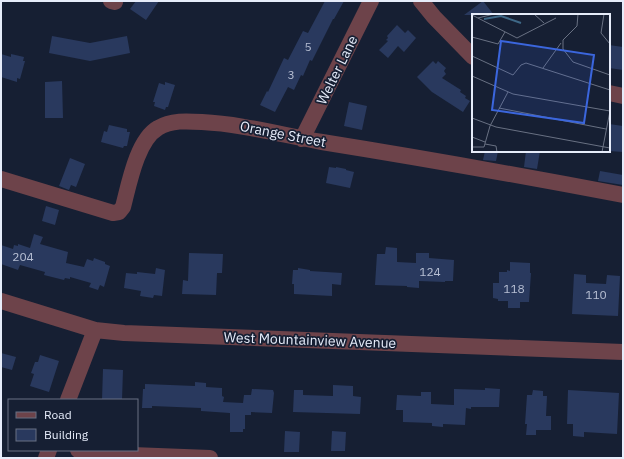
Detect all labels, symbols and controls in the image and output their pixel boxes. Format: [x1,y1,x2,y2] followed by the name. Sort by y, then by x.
[472,14,610,152] inset map
[313,32,362,108] street label: Welter Lane
[304,39,312,54] house number: 5
[287,67,295,82] house number: 3
[239,117,328,151] street label: Orange Street
[12,249,34,264] house number: 204
[419,264,441,279] house number: 124
[503,281,525,296] house number: 118
[585,287,607,302] house number: 110
[223,328,397,352] street label: West Mountainview Avenue
[8,399,138,451] legend
[44,407,72,422] text: Road
[44,427,89,442] text: Building

